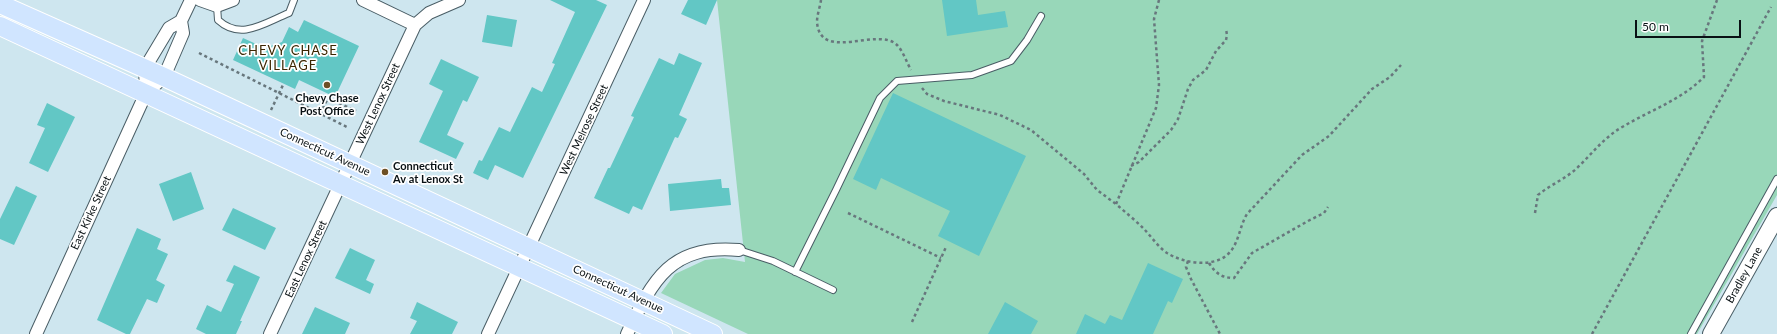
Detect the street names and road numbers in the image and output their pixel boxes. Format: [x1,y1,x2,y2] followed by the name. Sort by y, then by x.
[353,61,403,147] street label: West Lenox Street
[557,82,611,178] street label: West Melrose Street
[278,125,372,179] street label: Connecticut Avenue
[68,174,114,252] street label: East Kirke Street
[282,218,330,300] street label: East Lenox Street
[1723,245,1765,305] street label: Bradley Lane
[571,262,665,316] street label: Connecticut Avenue

